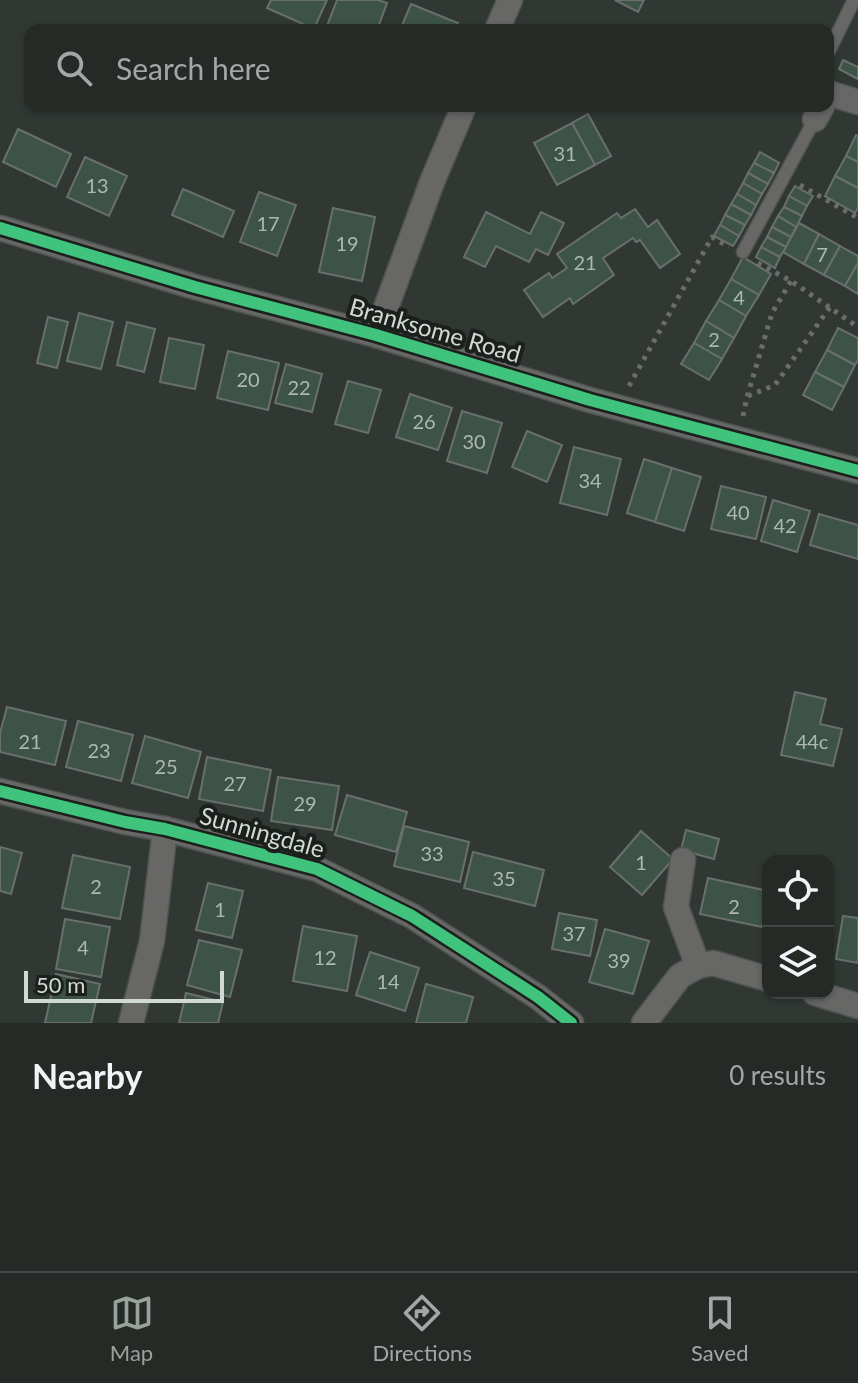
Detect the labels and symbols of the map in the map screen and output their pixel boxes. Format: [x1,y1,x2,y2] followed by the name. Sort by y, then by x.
[553,141,577,165] house number: 31
[85,173,109,197] house number: 13
[256,211,280,235] house number: 17
[335,231,359,255] house number: 19
[816,242,828,266] house number: 7
[573,250,597,274] house number: 21
[733,285,745,309] house number: 4
[346,291,525,368] street label: Branksome Road
[708,327,720,351] house number: 2
[236,367,260,391] house number: 20
[287,375,311,399] house number: 22
[412,409,436,433] house number: 26
[462,429,486,453] house number: 30
[578,468,602,492] house number: 34
[726,500,750,524] house number: 40
[773,513,797,537] house number: 42
[18,729,42,753] house number: 21
[796,729,829,753] house number: 44c
[87,738,111,762] house number: 23
[154,754,178,778] house number: 25
[223,771,247,795] house number: 27
[293,791,317,815] house number: 29
[197,800,328,863] street label: Sunningdale
[420,841,444,865] house number: 33
[635,850,647,874] house number: 1
[492,866,516,890] house number: 35
[90,874,102,898] house number: 2
[728,894,740,918] house number: 2
[214,897,226,921] house number: 1
[562,921,586,945] house number: 37
[77,935,89,959] house number: 4
[313,945,337,969] house number: 12
[607,948,631,972] house number: 39
[24,967,224,1003] scale bar
[376,969,400,993] house number: 14

